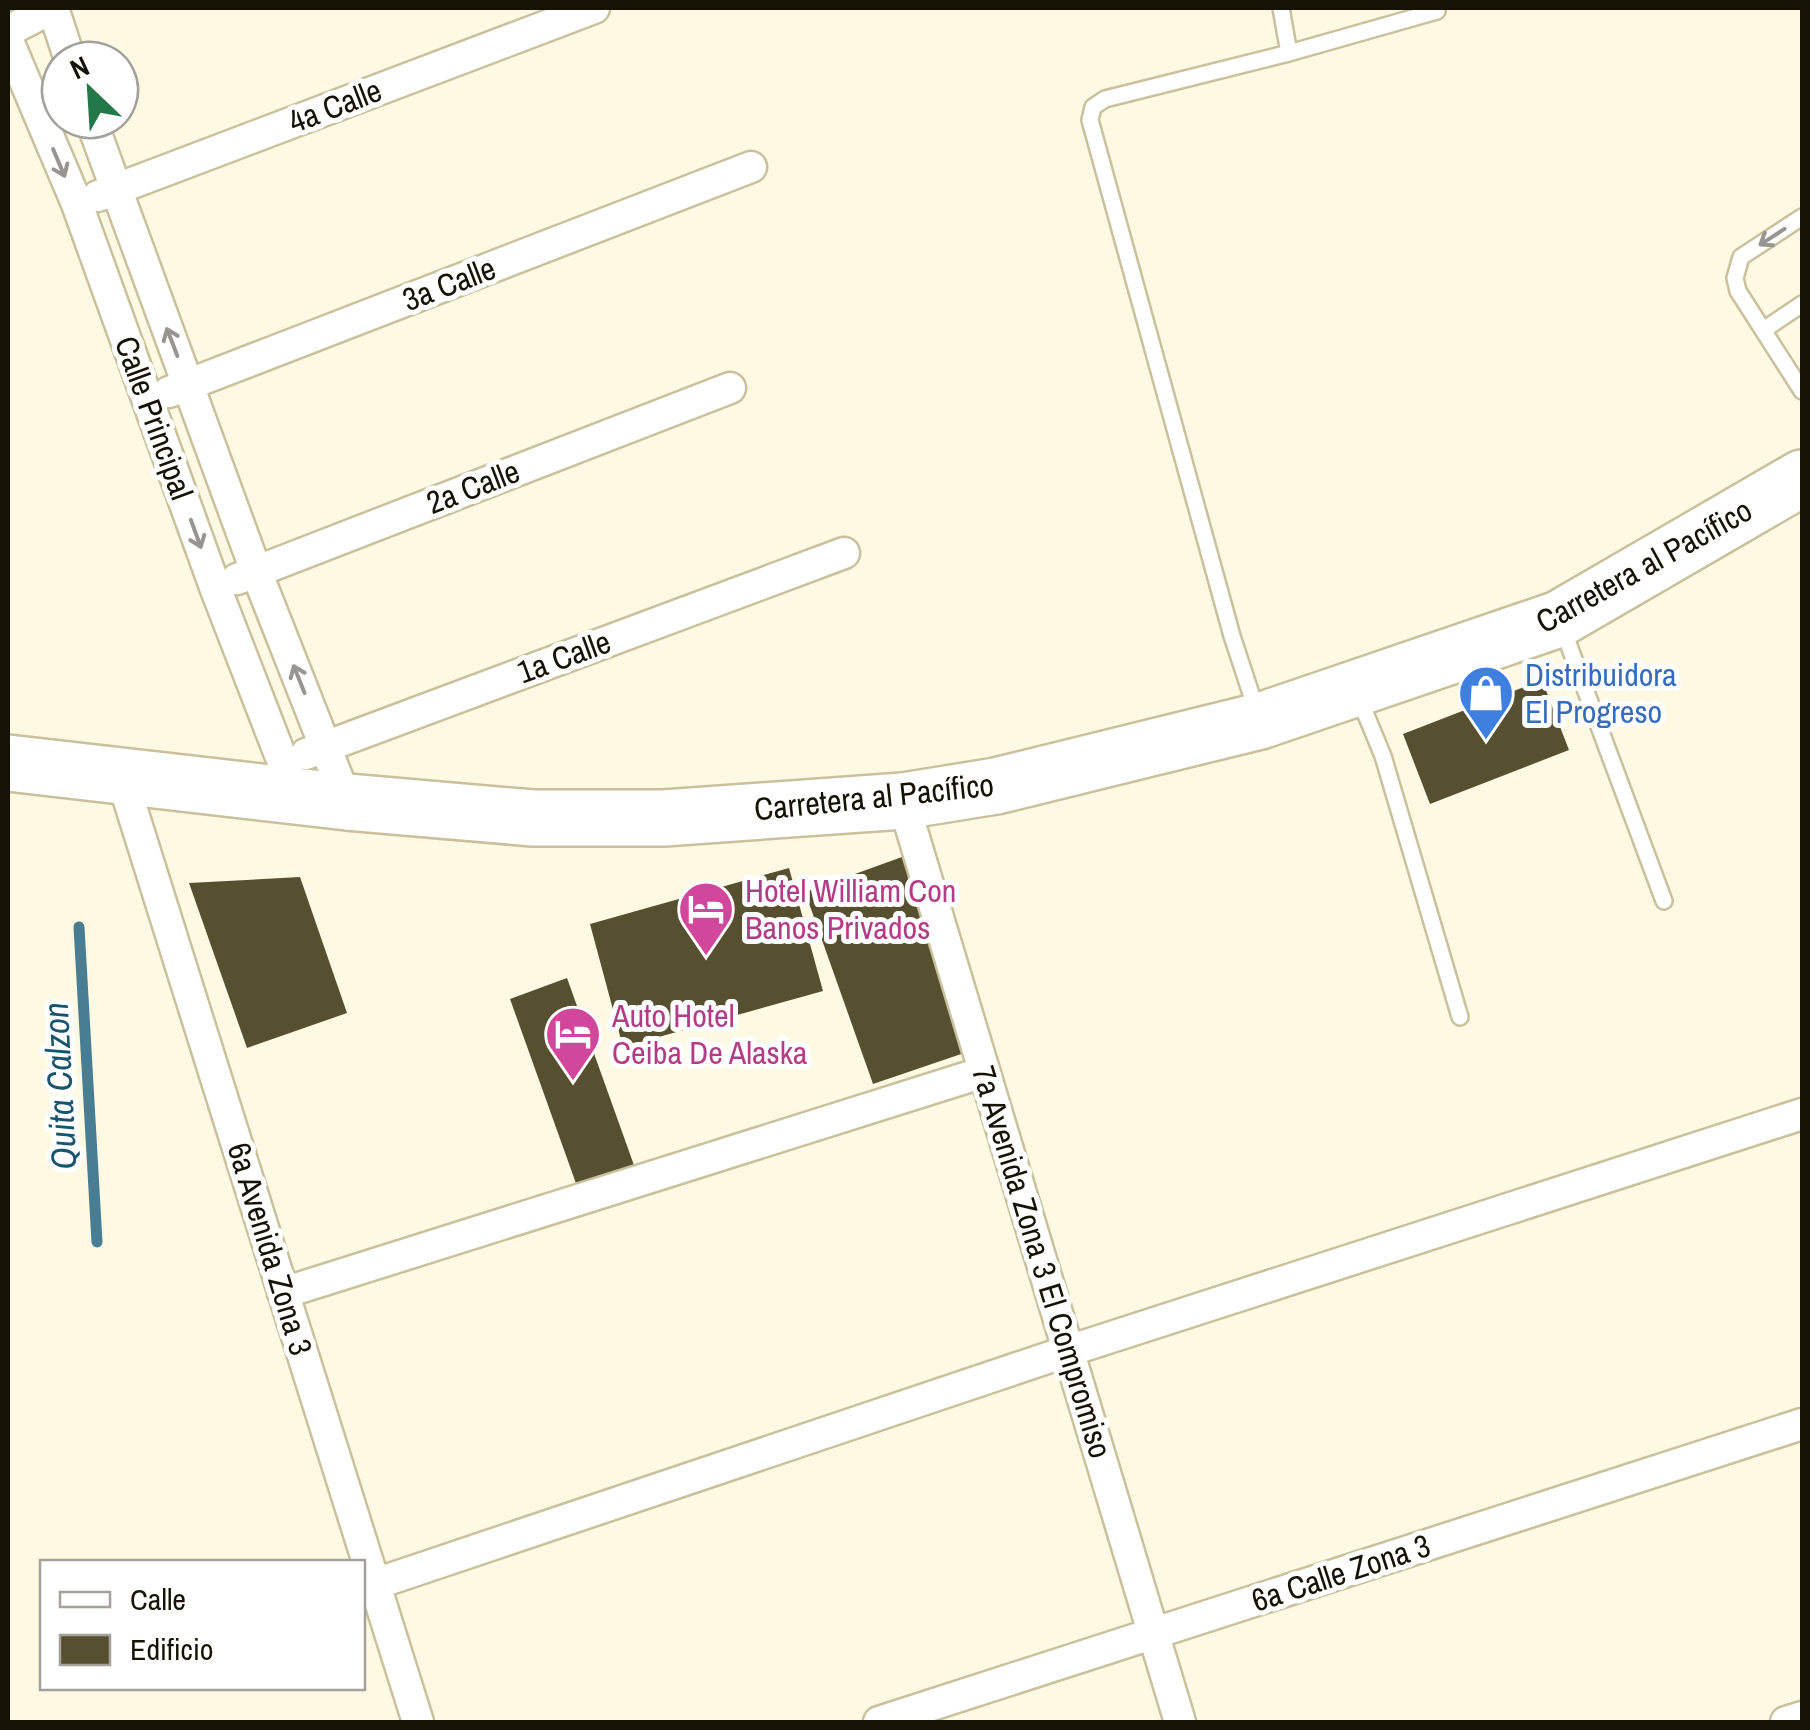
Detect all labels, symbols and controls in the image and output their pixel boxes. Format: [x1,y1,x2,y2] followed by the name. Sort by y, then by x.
[40,40,140,140] north arrow
[64,47,95,88] text: N
[282,68,387,143] street label: 4a Calle
[51,147,69,178] one-way arrow
[1758,227,1786,247] one-way arrow
[396,246,501,321] street label: 3a Calle
[162,327,180,358] one-way arrow
[105,330,204,505] street label: Calle Principal
[420,449,525,524] street label: 2a Calle
[1528,488,1759,643] street label: Carretera al Pacífico
[188,517,206,548] one-way arrow
[511,620,616,693] street label: 1a Calle
[1525,653,1677,733] place label: Distribuidora El Progreso
[1456,663,1516,742] shop icon: Distribuidora El Progreso
[288,664,306,695] one-way arrow
[752,763,996,830] street label: Carretera al Pacífico
[745,869,956,949] place label: Hotel William Con Banos Privados
[676,879,736,958] hotel icon: Hotel William Con Banos Privados
[611,994,808,1074] place label: Auto Hotel Ceiba De Alaska
[32,1001,87,1171] water label: Quita Calzon
[543,1004,603,1083] hotel icon: Auto Hotel Ceiba De Alaska
[962,1060,1123,1463] street label: 7a Avenida Zona 3 El Compromiso
[218,1137,323,1360] street label: 6a Avenida Zona 3
[1246,1523,1436,1622] street label: 6a Calle Zona 3
[40,1560,365,1690] legend
[130,1579,186,1619] text: Calle
[130,1629,213,1669] text: Edificio

